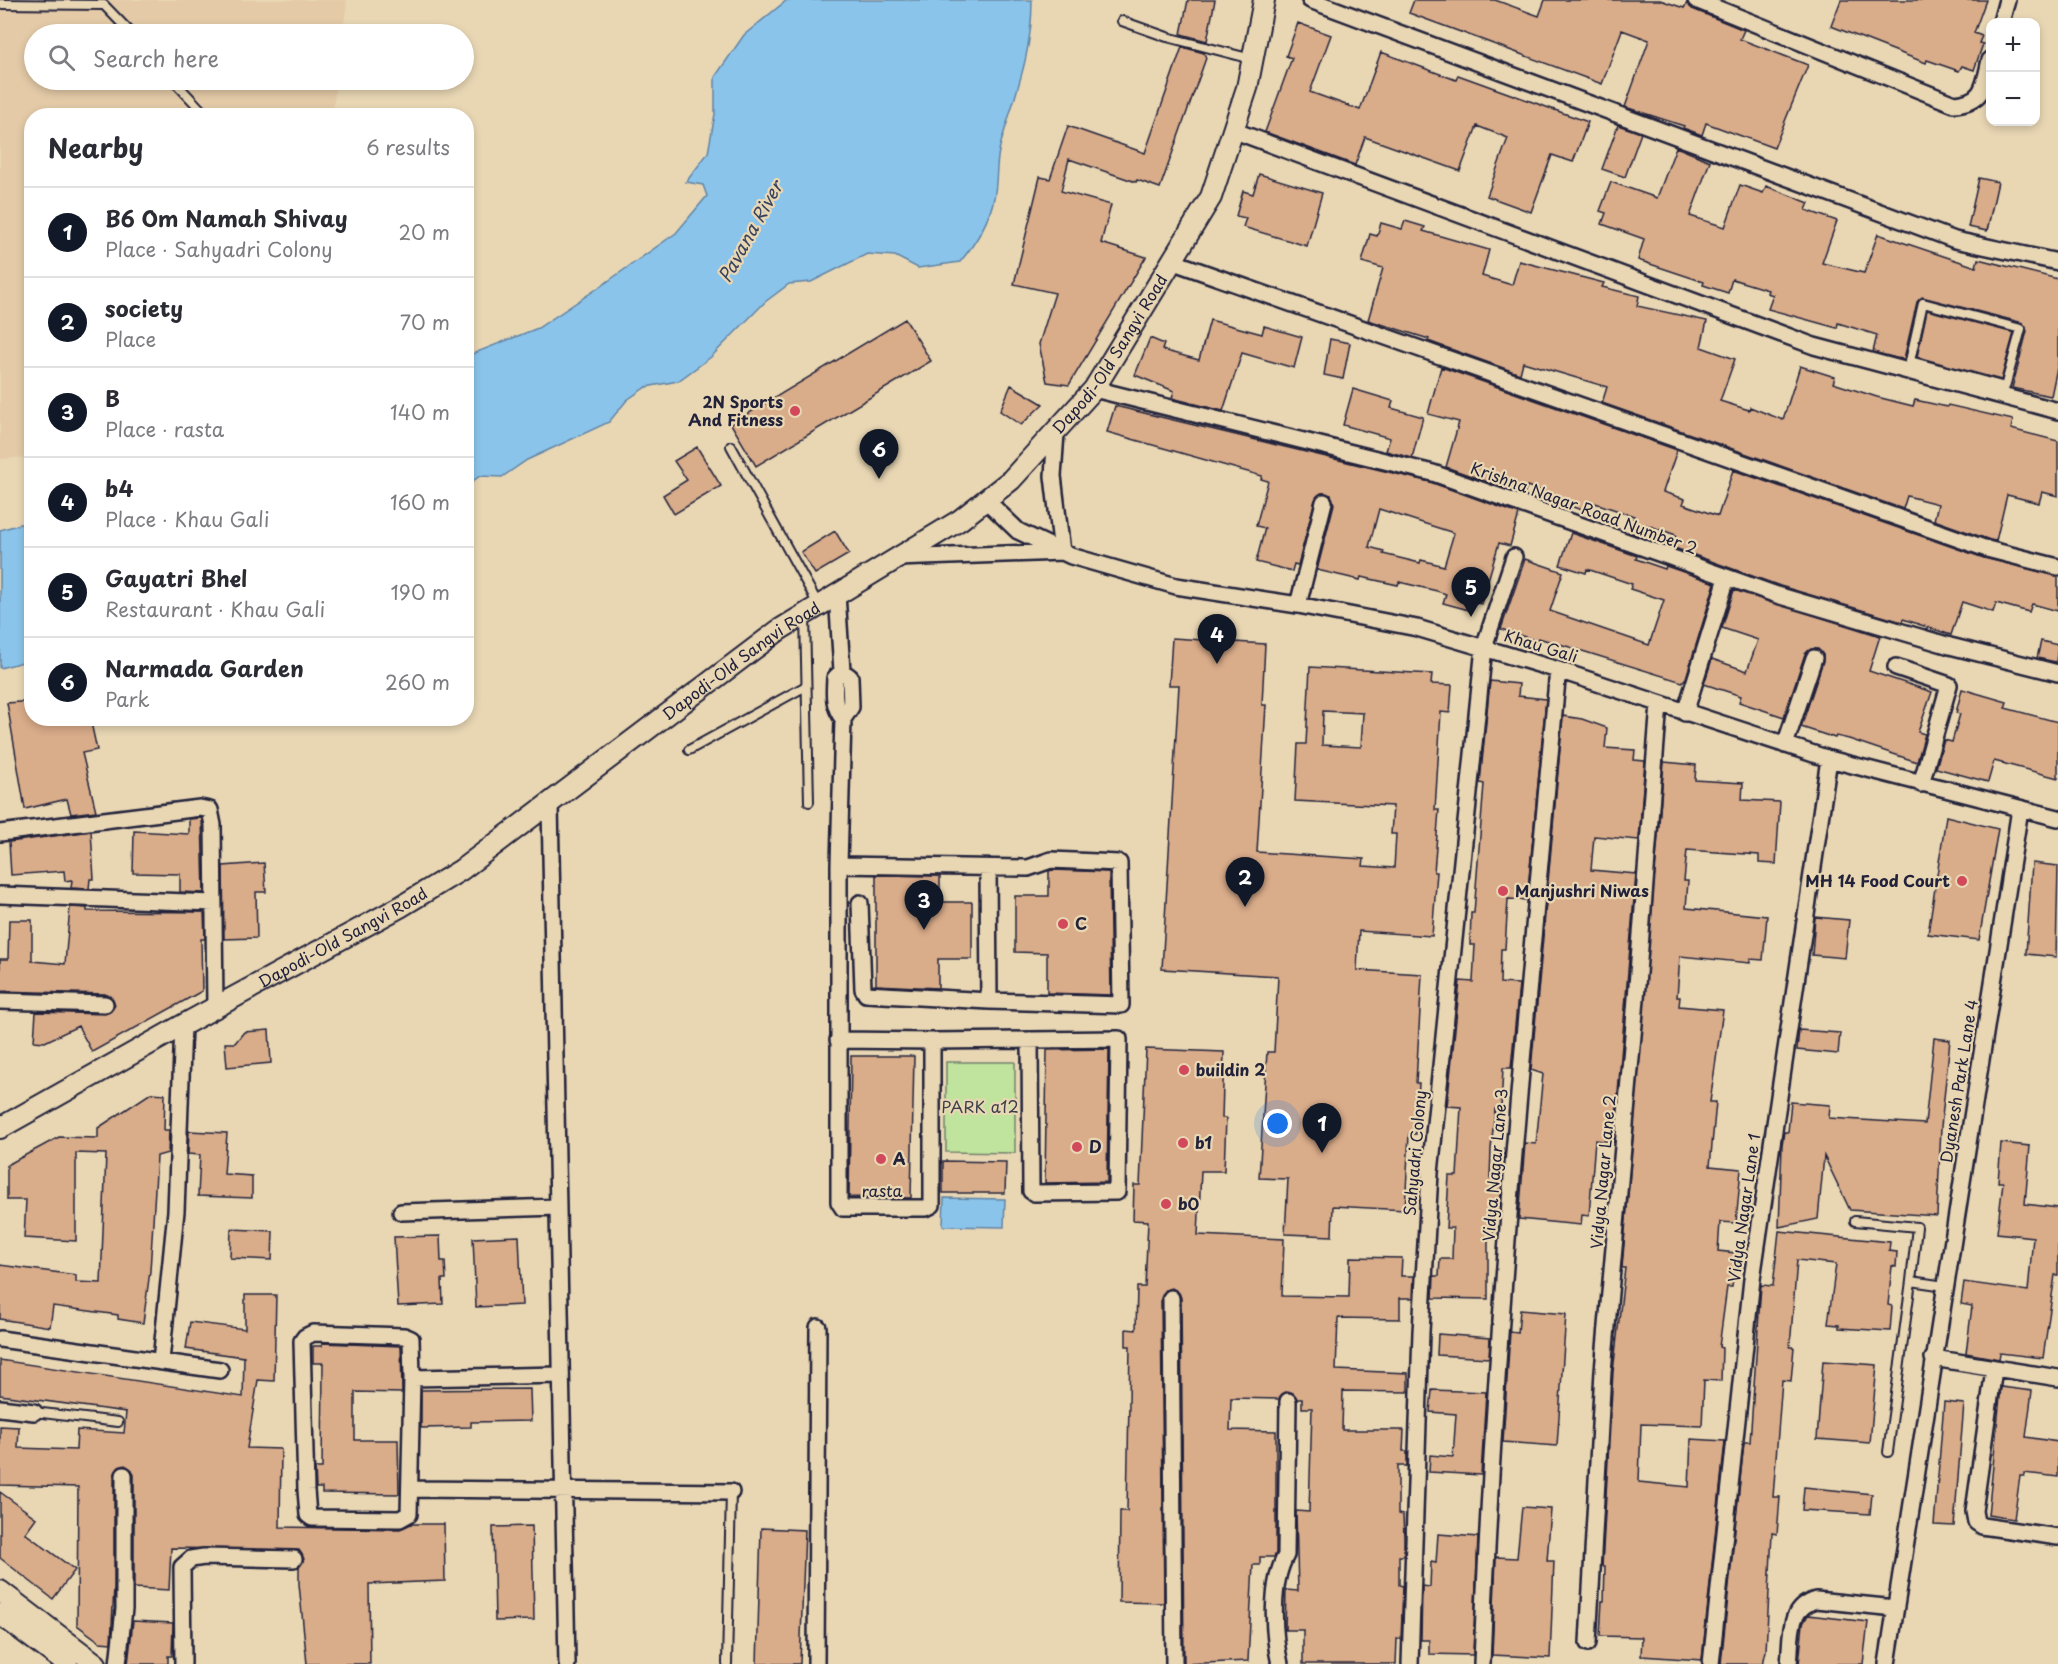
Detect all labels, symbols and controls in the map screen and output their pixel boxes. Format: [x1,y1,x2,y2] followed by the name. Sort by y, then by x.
[1986,18,2040,126] map controls
[1986,18,2040,72] button: +
[24,24,474,90] search box
[45,41,78,74] icon: search
[93,41,219,74] text: Search here
[1986,72,2040,126] button: −
[48,128,143,167] text: Nearby
[366,132,450,162] text: 6 results
[711,173,790,287] water label: Pavana River
[105,201,348,234] text: B6 Om Namah Shivay
[63,217,72,247] text: 1
[398,217,450,247] text: 20 m
[105,234,333,264] text: Place · Sahyadri Colony
[1046,269,1172,439] street label: Dapodi-Old Sangvi Road
[105,291,183,324] text: society
[60,307,75,337] text: 2
[400,307,450,337] text: 70 m
[105,324,156,354] text: Place
[105,381,120,414] text: B
[688,389,783,431] place label: 2N Sports And Fitness
[61,397,74,427] text: 3
[390,397,450,427] text: 140 m
[788,404,802,418] marker: 2N Sports And Fitness
[105,414,224,444] text: Place · rasta
[860,430,898,479] pin: 6
[1468,455,1701,559] street label: Krishna Nagar Road Number 2
[105,471,134,504] text: b4
[61,487,74,517] text: 4
[390,487,450,517] text: 160 m
[105,504,269,534] text: Place · Khau Gali
[105,561,247,594] text: Gayatri Bhel
[1452,568,1490,617] pin: 5
[61,577,74,607] text: 5
[391,577,450,607] text: 190 m
[105,594,325,624] text: Restaurant · Khau Gali
[657,595,824,725] street label: Dapodi-Old Sangvi Road
[1198,614,1236,664] pin: 4
[1501,622,1581,668] street label: Khau Gali
[105,651,304,684] text: Narmada Garden
[60,667,75,697] text: 6
[385,667,450,697] text: 260 m
[105,684,150,714] text: Park
[1226,858,1264,907] pin: 2
[1805,868,1950,892] place label: MH 14 Food Court
[1955,874,1969,888] marker: MH 14 Food Court
[1515,878,1649,902] place label: Manjushri Niwas
[253,880,431,993] street label: Dapodi-Old Sangvi Road
[904,880,944,930] pin: 3
[1496,884,1510,898] marker: Manjushri Niwas
[1075,911,1087,935] place label: C
[1056,917,1070,931] marker: C
[1933,997,1983,1164] street label: Dyanesh Park Lane 4
[1196,1057,1265,1081] place label: buildin 2
[1177,1063,1191,1077] marker: buildin 2
[1475,1087,1513,1243] street label: Vidya Nagar Lane 3
[1397,1089,1431,1217] street label: Sahyadri Colony
[941,1094,1019,1118] park label: PARK a12
[1583,1094,1621,1250] street label: Vidya Nagar Lane 2
[1302,1104,1342,1153] pin: 1
[1263,1109,1292,1138] your location
[1195,1130,1212,1154] place label: b1
[1721,1132,1765,1284] street label: Vidya Nagar Lane 1
[1089,1134,1102,1158] place label: D
[1176,1136,1190,1150] marker: b1
[1070,1140,1084,1154] marker: D
[893,1146,906,1170] place label: A
[874,1152,888,1166] marker: A
[861,1178,903,1202] street label: rasta
[1178,1191,1200,1215] place label: b0
[1159,1197,1173,1211] marker: b0

